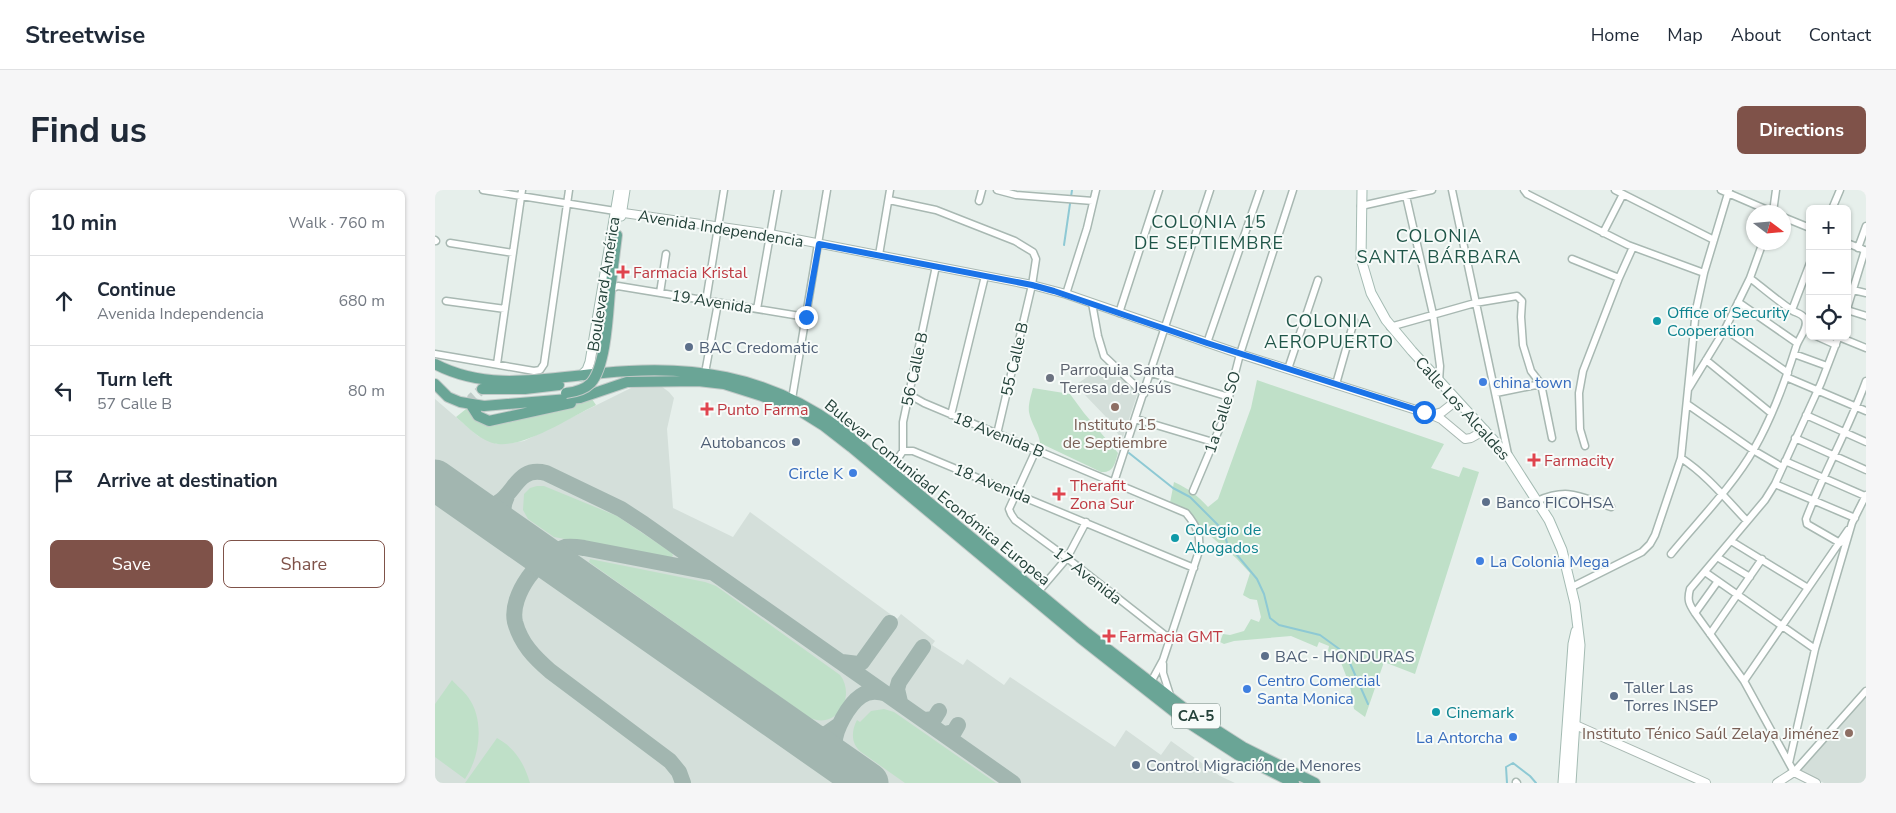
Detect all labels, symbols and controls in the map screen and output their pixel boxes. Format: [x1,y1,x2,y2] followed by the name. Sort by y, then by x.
[25,19,145,51] text: Streetwise
[1591,23,1639,47] text: Home
[1667,23,1703,47] text: Map
[1731,23,1781,47] text: About
[1809,23,1871,47] text: Contact
[1737,106,1866,154] button: Directions
[30,107,147,154] text: Find us
[637,205,805,253] street label: Avenida Independencia
[1746,205,1791,250] north arrow
[1806,205,1851,340] map controls
[1806,205,1851,250] button: +
[50,209,117,237] text: 10 min
[1134,210,1284,255] district label: COLONIA 15 DE SEPTIEMBRE
[289,212,385,234] text: Walk · 760 m
[582,215,626,353] street label: Boulevard América
[1357,224,1522,269] district label: COLONIA SANTA BÁRBARA
[1806,250,1851,295] button: −
[633,262,748,284] place label: Farmacia Kristal
[617,266,629,278] marker: Farmacia Kristal
[97,277,176,303] text: Continue
[670,285,754,319] street label: 19 Avenida
[50,287,78,315] icon: ahead
[338,290,385,312] text: 680 m
[1806,295,1851,340] button: locate
[1667,302,1790,342] place label: Office of Security Cooperation
[97,303,264,325] text: Avenida Independencia
[795,306,818,329] route end
[1264,309,1394,354] district label: COLONIA AEROPUERTO
[1651,315,1663,327] marker: Office of Security Cooperation
[996,320,1034,398] street label: 55 Calle B
[896,330,934,408] street label: 56 Calle B
[699,337,819,359] place label: BAC Credomatic
[683,341,695,353] marker: BAC Credomatic
[1410,352,1515,465] street label: Calle Los Alcaldes
[1060,359,1175,399] place label: Parroquia Santa Teresa de Jesús
[97,367,172,393] text: Turn left
[1199,368,1247,456] street label: 1a Calle SO
[1044,372,1056,384] marker: Parroquia Santa Teresa de Jesús
[1493,372,1572,394] place label: china town
[1477,376,1489,388] marker: china town
[50,377,78,405] icon: left
[348,380,385,402] text: 80 m
[97,393,172,415] text: 57 Calle B
[820,395,1055,591] street label: Bulevar Comunidad Económica Europea
[717,399,808,421] place label: Punto Farma
[1109,401,1121,413] marker: Instituto 15 de Septiembre
[1413,401,1436,424] route start
[701,403,713,415] marker: Punto Farma
[950,407,1048,463] street label: 18 Avenida B
[1063,414,1167,454] place label: Instituto 15 de Septiembre
[700,432,786,454] place label: Autobancos
[790,436,802,448] marker: Autobancos
[1544,450,1615,472] place label: Farmacity
[1528,454,1540,466] marker: Farmacity
[951,458,1035,509] street label: 18 Avenida
[788,463,844,485] place label: Circle K
[50,467,78,495] icon: arrive
[847,467,859,479] marker: Circle K
[97,468,278,494] text: Arrive at destination
[1070,475,1135,515] place label: Therafit Zona Sur
[1052,487,1066,501] marker: Therafit Zona Sur
[1496,492,1614,514] place label: Banco FICOHSA
[1480,496,1492,508] marker: Banco FICOHSA
[1185,519,1261,559] place label: Colegio de Abogados
[1169,532,1181,544] marker: Colegio de Abogados
[50,540,213,588] button: Save
[223,540,385,588] button: Share
[1048,542,1126,610] street label: 17 Avenida
[1490,551,1609,573] place label: La Colonia Mega
[1474,555,1486,567] marker: La Colonia Mega
[1119,626,1223,648] place label: Farmacia GMT
[1103,630,1115,642] marker: Farmacia GMT
[1275,646,1415,668] place label: BAC - HONDURAS
[1259,650,1271,662] marker: BAC - HONDURAS
[1257,670,1381,710] place label: Centro Comercial Santa Monica
[1624,677,1718,717] place label: Taller Las Torres INSEP
[1241,683,1253,695] marker: Centro Comercial Santa Monica
[1608,690,1620,702] marker: Taller Las Torres INSEP
[1446,702,1515,724] place label: Cinemark
[1172,704,1220,728] road number: CA-5
[1430,706,1442,718] marker: Cinemark
[1582,723,1839,745] place label: Instituto Ténico Saúl Zelaya Jiménez
[1416,727,1503,749] place label: La Antorcha
[1843,727,1855,739] marker: Instituto Ténico Saúl Zelaya Jiménez
[1507,731,1519,743] marker: La Antorcha
[1146,755,1361,777] place label: Control Migración de Menores
[1130,759,1142,771] marker: Control Migración de Menores

